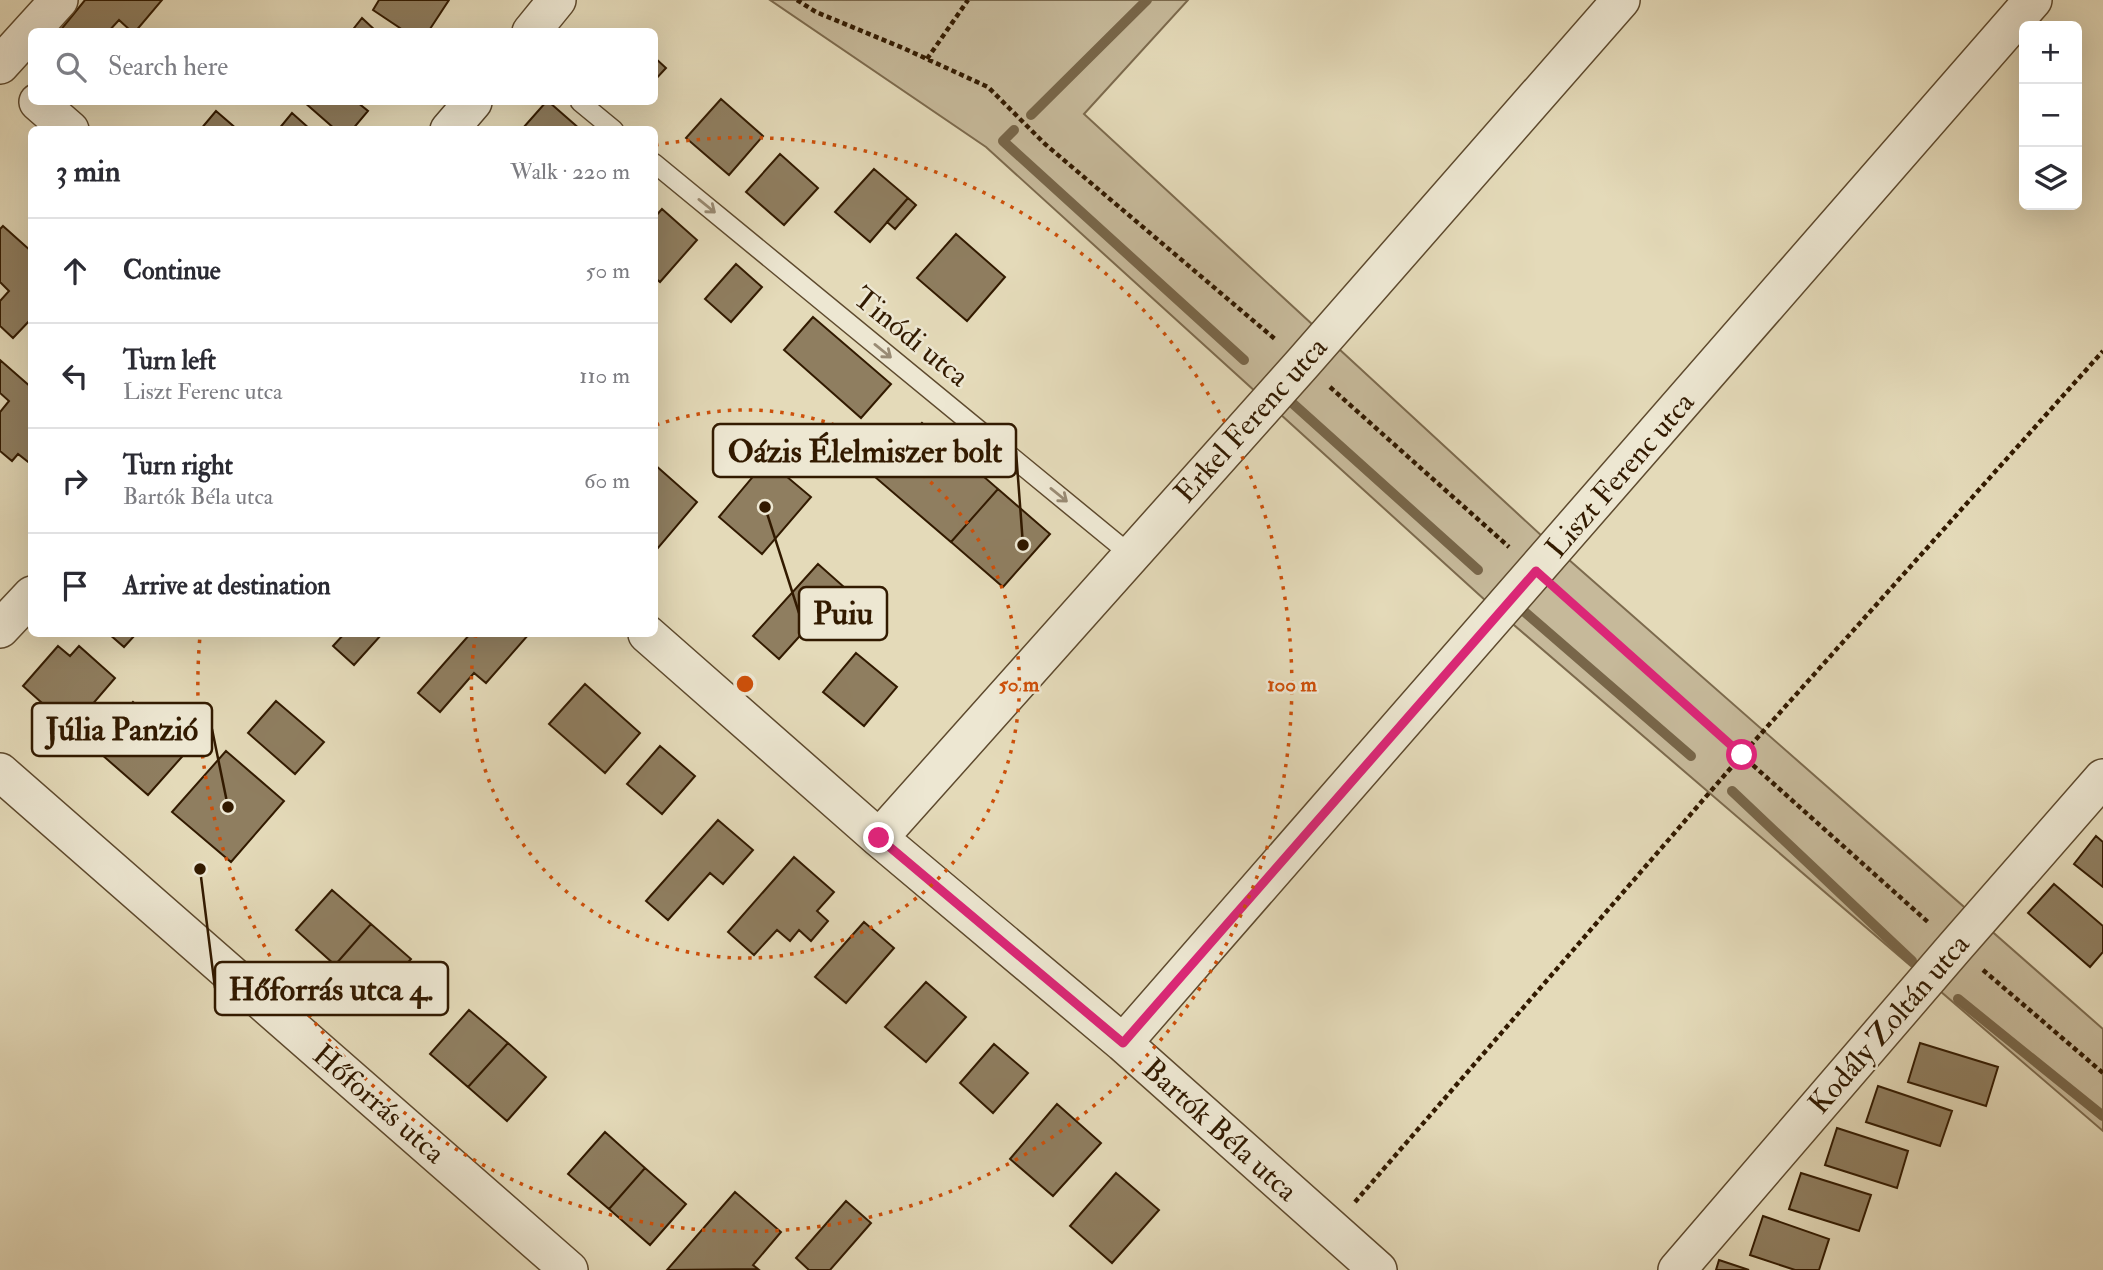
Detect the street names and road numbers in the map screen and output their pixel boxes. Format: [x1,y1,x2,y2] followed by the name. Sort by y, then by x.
[846,279,977,395] street label: Tinódi utca
[1167,329,1336,511] street label: Erkel Ferenc utca
[1538,384,1703,566] street label: Liszt Ferenc utca
[1801,926,1978,1122] street label: Kodály Zoltán utca
[305,1036,453,1172] street label: Hőforrás utca
[1135,1051,1306,1210] street label: Bartók Béla utca

